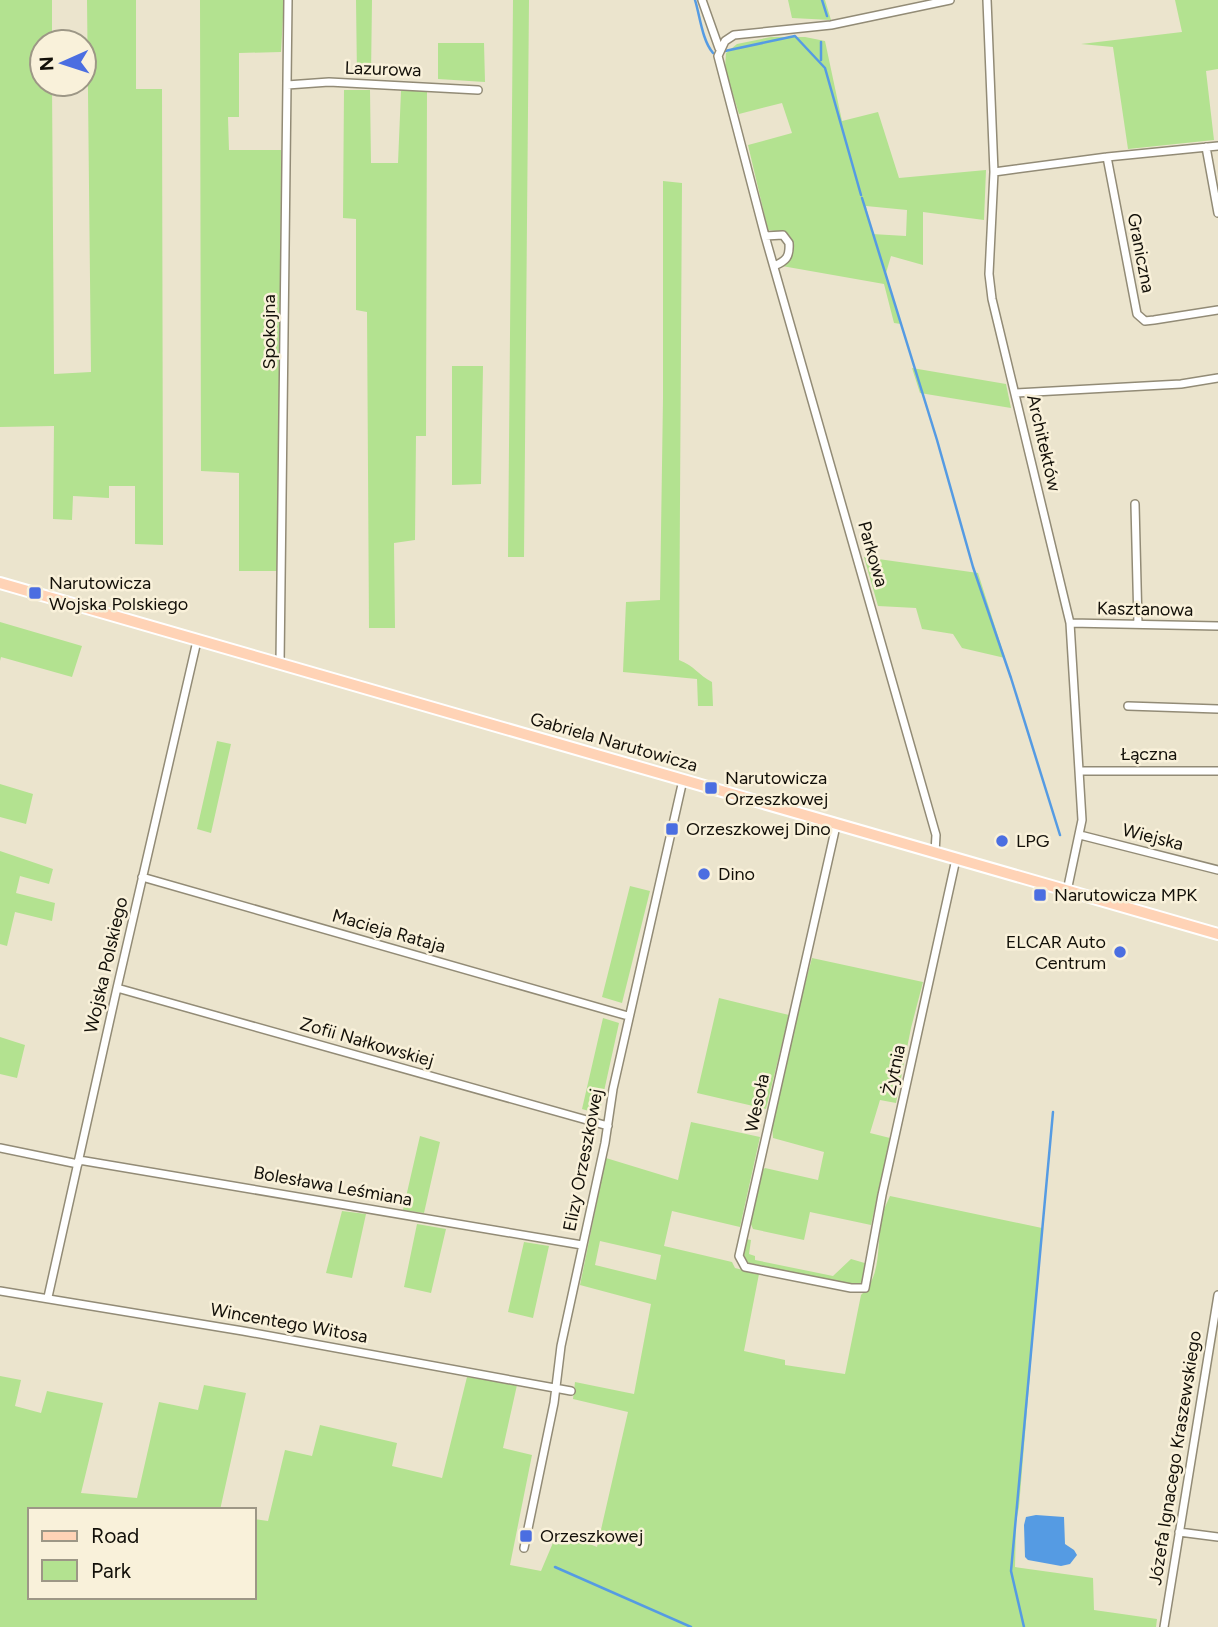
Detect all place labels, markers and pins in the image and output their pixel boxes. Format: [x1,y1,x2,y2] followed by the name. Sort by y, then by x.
[49,572,188,615] place label: Narutowicza Wojska Polskiego
[27,585,43,601] marker: Narutowicza Wojska Polskiego
[725,767,828,810] place label: Narutowicza Orzeszkowej
[703,780,719,796] marker: Narutowicza Orzeszkowej
[686,818,831,840] place label: Orzeszkowej Dino
[664,821,680,837] marker: Orzeszkowej Dino
[1016,830,1050,852] place label: LPG
[994,833,1010,849] marker: LPG
[718,863,755,885] place label: Dino
[696,866,712,882] marker: Dino
[1054,884,1197,906] place label: Narutowicza MPK
[1032,887,1048,903] marker: Narutowicza MPK
[1006,931,1106,974] place label: ELCAR Auto Centrum
[1112,944,1128,960] marker: ELCAR Auto Centrum
[540,1525,643,1547] place label: Orzeszkowej
[518,1528,534,1544] marker: Orzeszkowej

